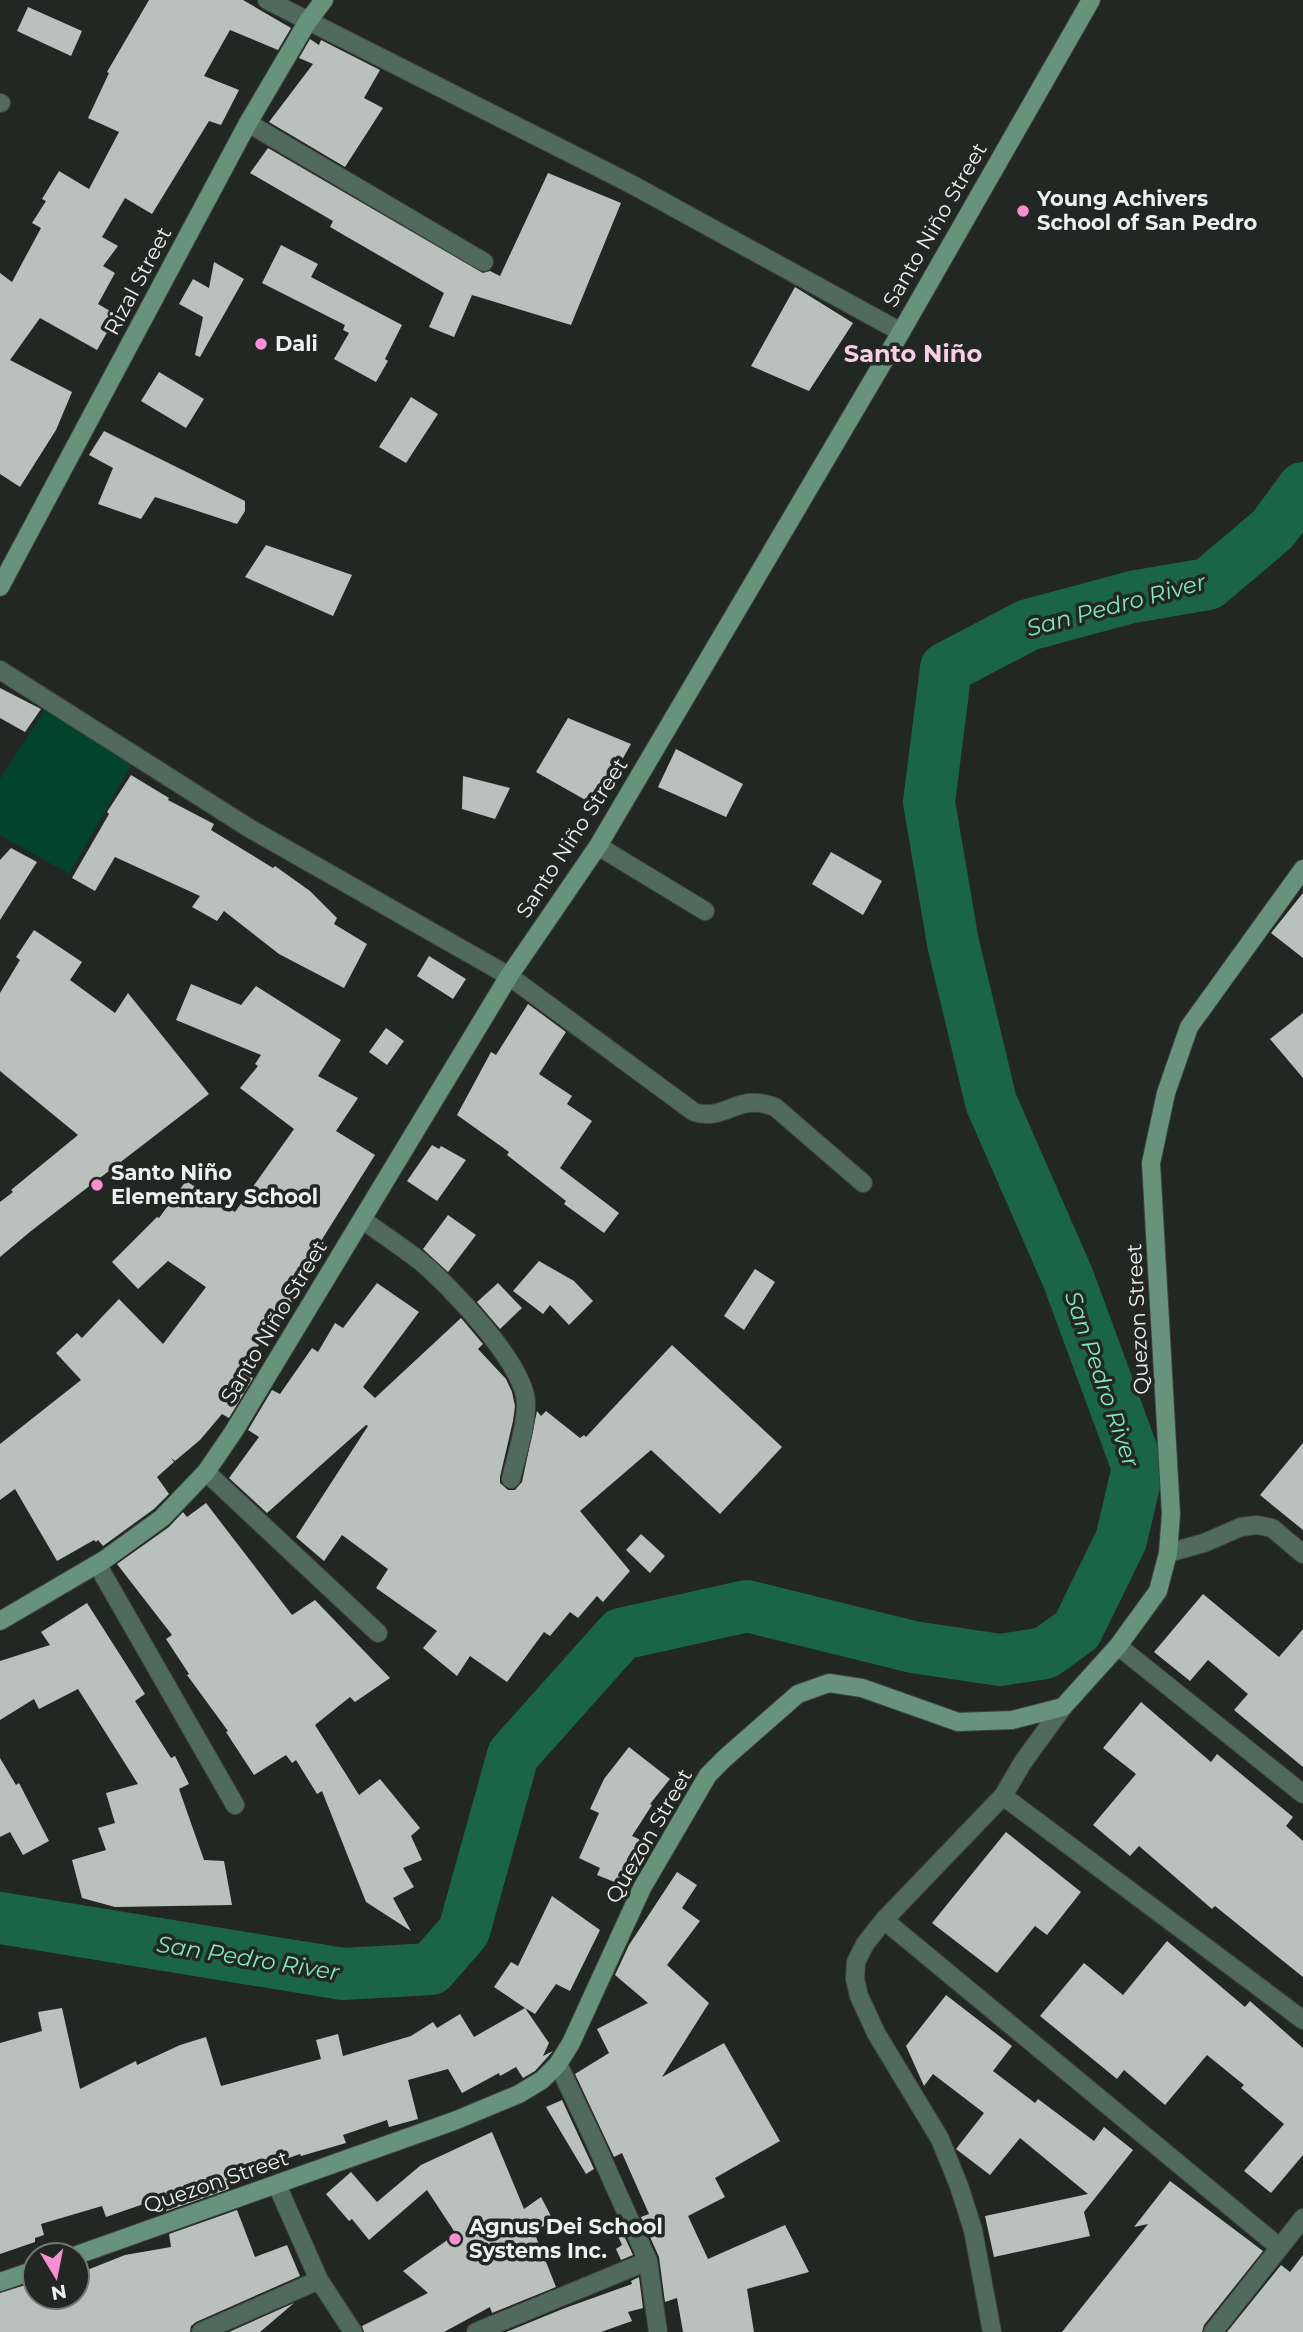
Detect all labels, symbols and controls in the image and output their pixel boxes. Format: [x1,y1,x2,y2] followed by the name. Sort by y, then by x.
[877,138,992,311] street label: Santo Niño Street
[1036,186,1258,235] place label: Young Achivers School of San Pedro
[1015,203,1031,219] marker: Young Achivers School of San Pedro
[99,223,176,339] street label: Rizal Street
[275,331,318,356] place label: Dali
[253,336,269,352] marker: Dali
[844,339,982,368] district label: Santo Niño
[1023,567,1209,642] water label: San Pedro River
[511,753,633,922] street label: Santo Niño Street
[111,1160,318,1209] place label: Santo Niño Elementary School
[89,1177,105,1193] marker: Santo Niño Elementary School
[215,1236,332,1408] street label: Santo Niño Street
[1121,1243,1154,1395] street label: Quezon Street
[1059,1287,1146,1471] water label: San Pedro River
[600,1764,697,1907] street label: Quezon Street
[155,1930,342,1986] water label: San Pedro River
[140,2145,291,2218] street label: Quezon Street
[468,2214,663,2263] place label: Agnus Dei School Systems Inc.
[447,2231,463,2247] marker: Agnus Dei School Systems Inc.
[21,2241,91,2311] north arrow
[49,2280,68,2305] text: N

